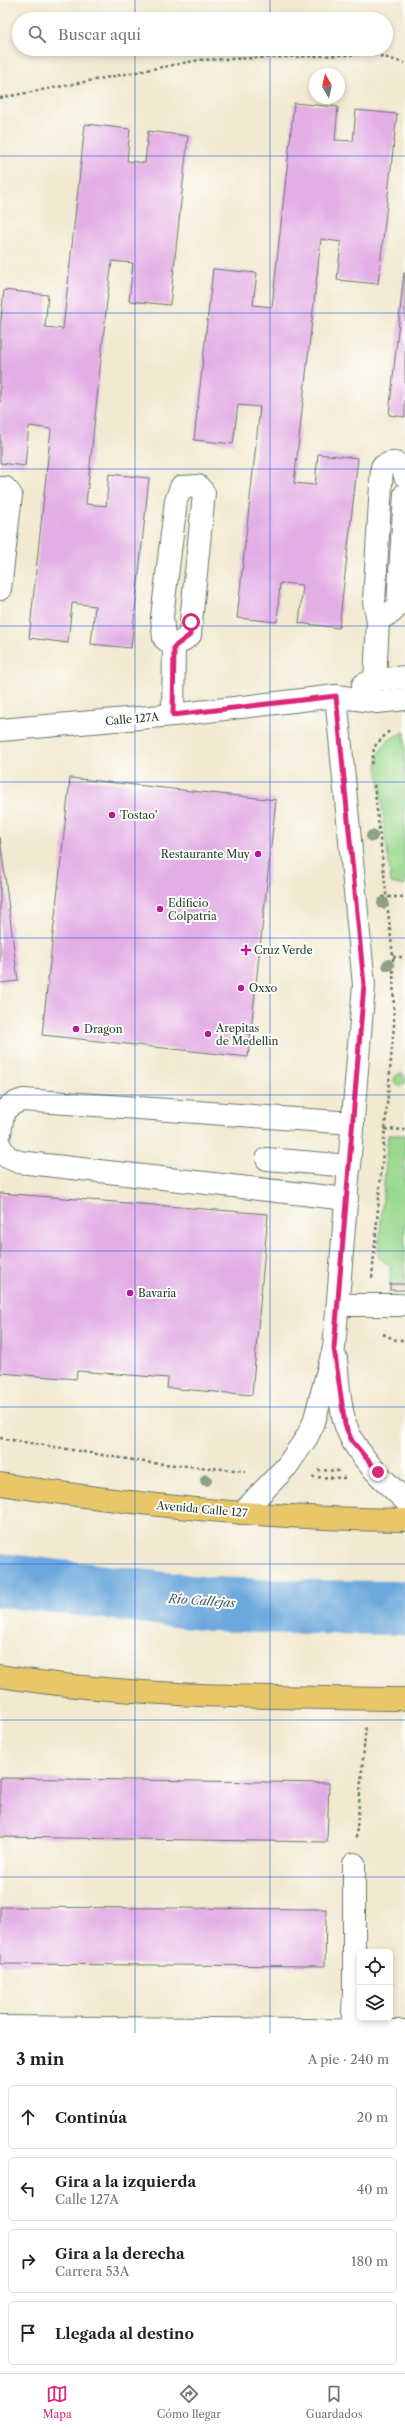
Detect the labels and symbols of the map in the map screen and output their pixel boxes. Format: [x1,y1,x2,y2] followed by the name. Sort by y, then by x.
[309,68,345,104] north arrow
[182,613,200,631] route start
[104,710,160,728] street label: Calle 127A
[120,808,158,822] place label: Tostao’
[107,810,117,820] marker: Tostao’
[161,847,251,861] place label: Restaurante Muy
[253,849,263,859] marker: Restaurante Muy
[168,896,217,923] place label: Edificio Colpatria
[155,904,165,914] marker: Edificio Colpatria
[254,943,313,957] place label: Cruz Verde
[241,945,251,955] marker: Cruz Verde
[249,981,278,995] place label: Oxxo
[236,983,246,993] marker: Oxxo
[215,1021,279,1048] place label: Arepitas de Medellín
[84,1022,123,1036] place label: Dragon
[71,1024,81,1034] marker: Dragon
[203,1029,213,1039] marker: Arepitas de Medellín
[138,1286,177,1300] place label: Bavaria
[125,1288,135,1298] marker: Bavaria
[369,1463,387,1481] route end
[155,1498,249,1520] street label: Avenida Calle 127
[167,1591,237,1610] water label: Río Callejas

